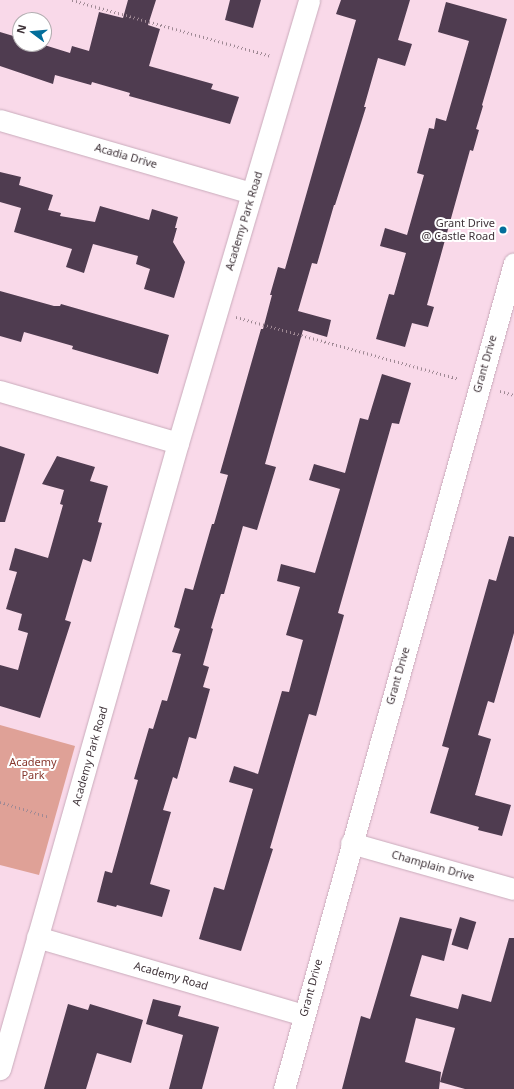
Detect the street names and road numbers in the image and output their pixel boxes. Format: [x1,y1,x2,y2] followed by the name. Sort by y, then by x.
[93,141,159,171] street label: Acadia Drive
[223,170,265,272] street label: Academy Park Road
[470,334,500,394] street label: Grant Drive
[383,646,413,706] street label: Grant Drive
[69,705,111,807] street label: Academy Park Road
[390,848,476,884] street label: Champlain Drive
[297,958,325,1018] street label: Grant Drive
[132,959,210,993] street label: Academy Road

